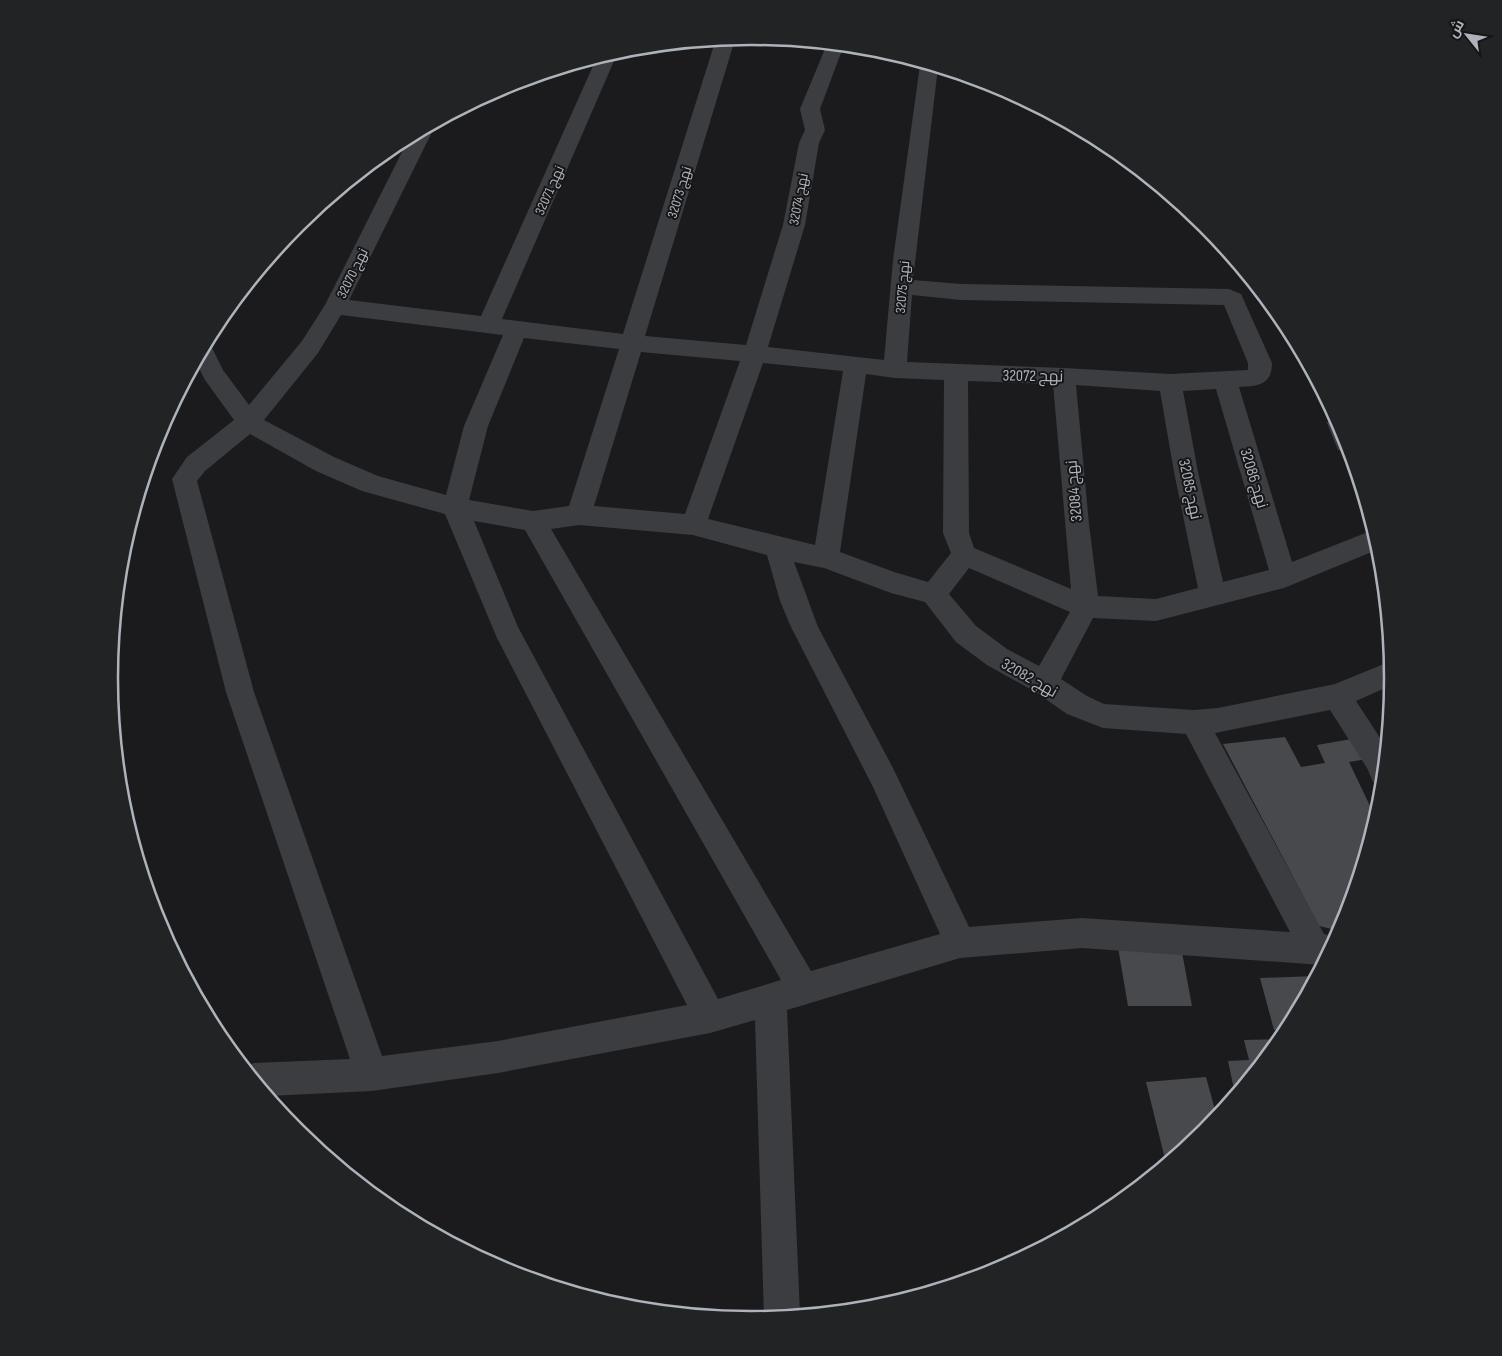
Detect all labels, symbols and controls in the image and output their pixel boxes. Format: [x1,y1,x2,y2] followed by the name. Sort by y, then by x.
[1442,10,1492,60] north arrow
[1444,17,1468,41] text: ش
[531,163,568,218] street label: نهج 32071
[664,164,695,220] street label: نهج 32073
[785,172,812,227] street label: نهج 32074
[333,245,372,301] street label: نهج 32070
[892,260,913,314] street label: نهج 32075
[1002,366,1064,388] street label: نهج 32072
[1234,446,1272,511] street label: نهج 32086
[1173,457,1205,521] street label: نهج 32085
[1062,459,1088,523] street label: نهج 32084
[997,655,1061,703] street label: نهج 32082

